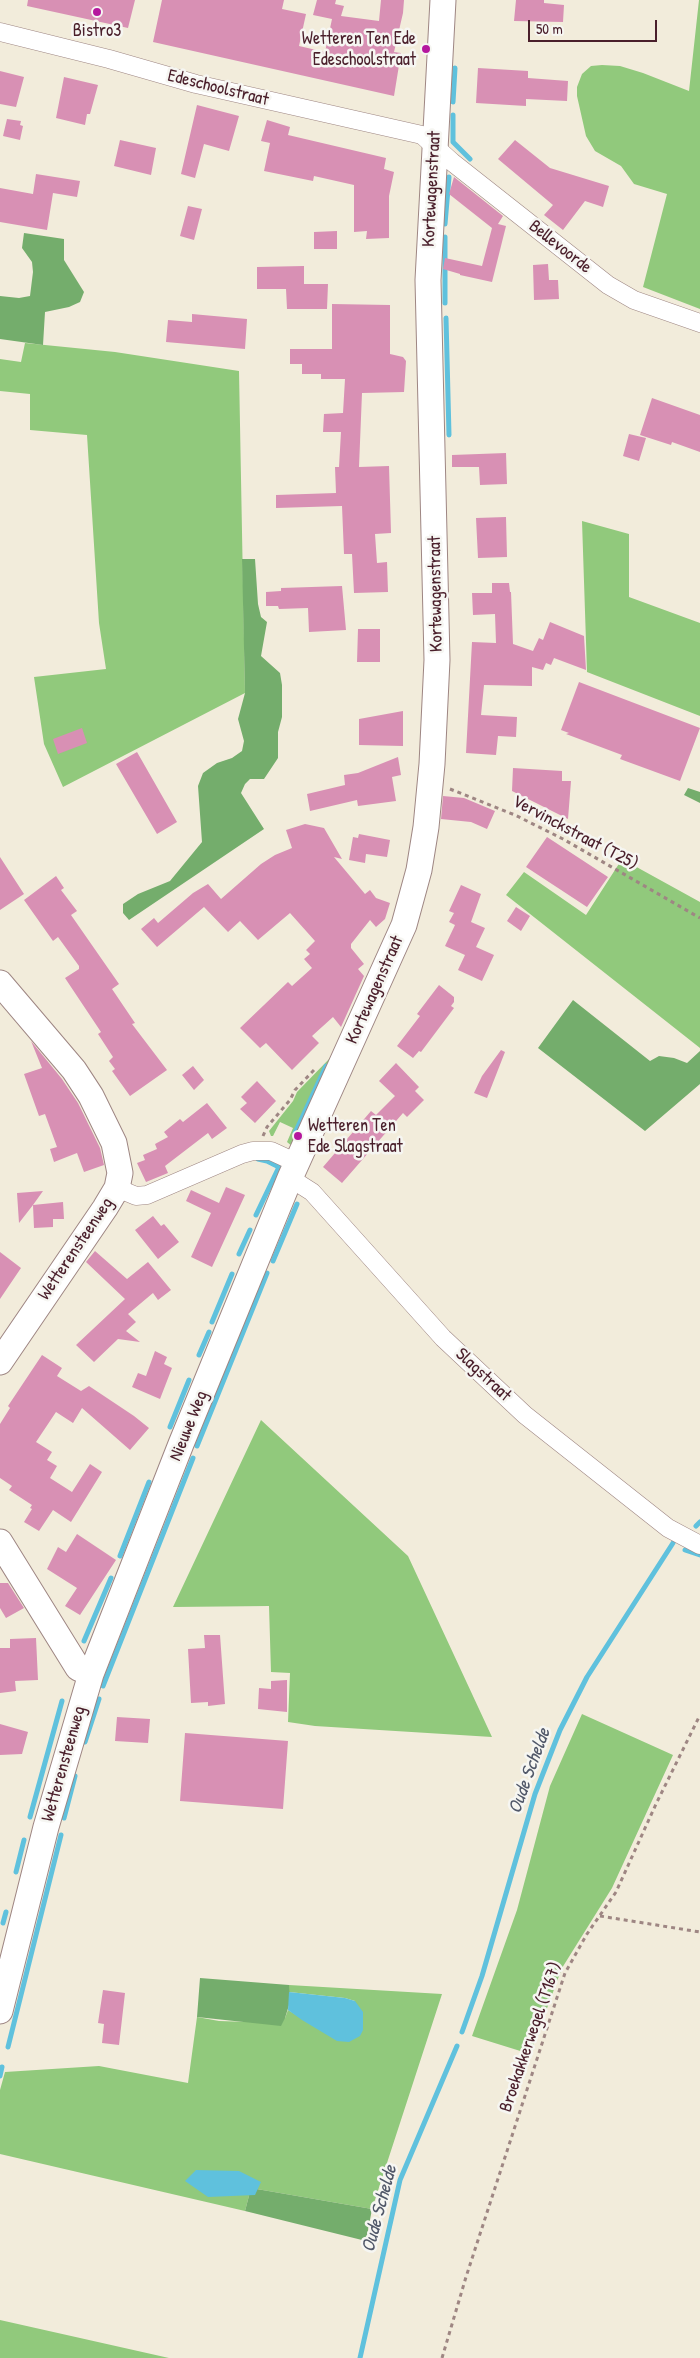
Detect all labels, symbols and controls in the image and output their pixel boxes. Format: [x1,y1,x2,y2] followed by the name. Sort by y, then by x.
[91,6,103,18] marker: Bistro3
[530,10,659,42] scale bar
[536,18,563,39] text: 50 m
[73,20,121,42] place label: Bistro3
[302,28,416,70] place label: Wetteren Ten Ede Edeschoolstraat
[420,43,432,55] marker: Wetteren Ten Ede Edeschoolstraat
[165,65,271,111] street label: Edeschoolstraat
[418,131,446,247] street label: Kortewagenstraat
[524,216,596,278] street label: Bellevoorde
[424,536,448,652] street label: Kortewagenstraat
[508,791,642,875] street label: Vervinckstraat (T25)
[342,933,408,1047] street label: Kortewagenstraat
[308,1115,403,1158] place label: Wetteren Ten Ede Slagstraat
[292,1130,304,1142] marker: Wetteren Ten Ede Slagstraat
[34,1194,118,1304] street label: Wetterensteenweg
[451,1344,515,1406] street label: Slagstraat
[165,1388,213,1464] street label: Nieuwe Weg
[37,1704,91,1824] street label: Wetterensteenweg
[504,1725,556,1817] water label: Oude Schelde
[495,1959,567,2115] street label: Broekakkerwegel (T167)
[357,2163,403,2255] water label: Oude Schelde

